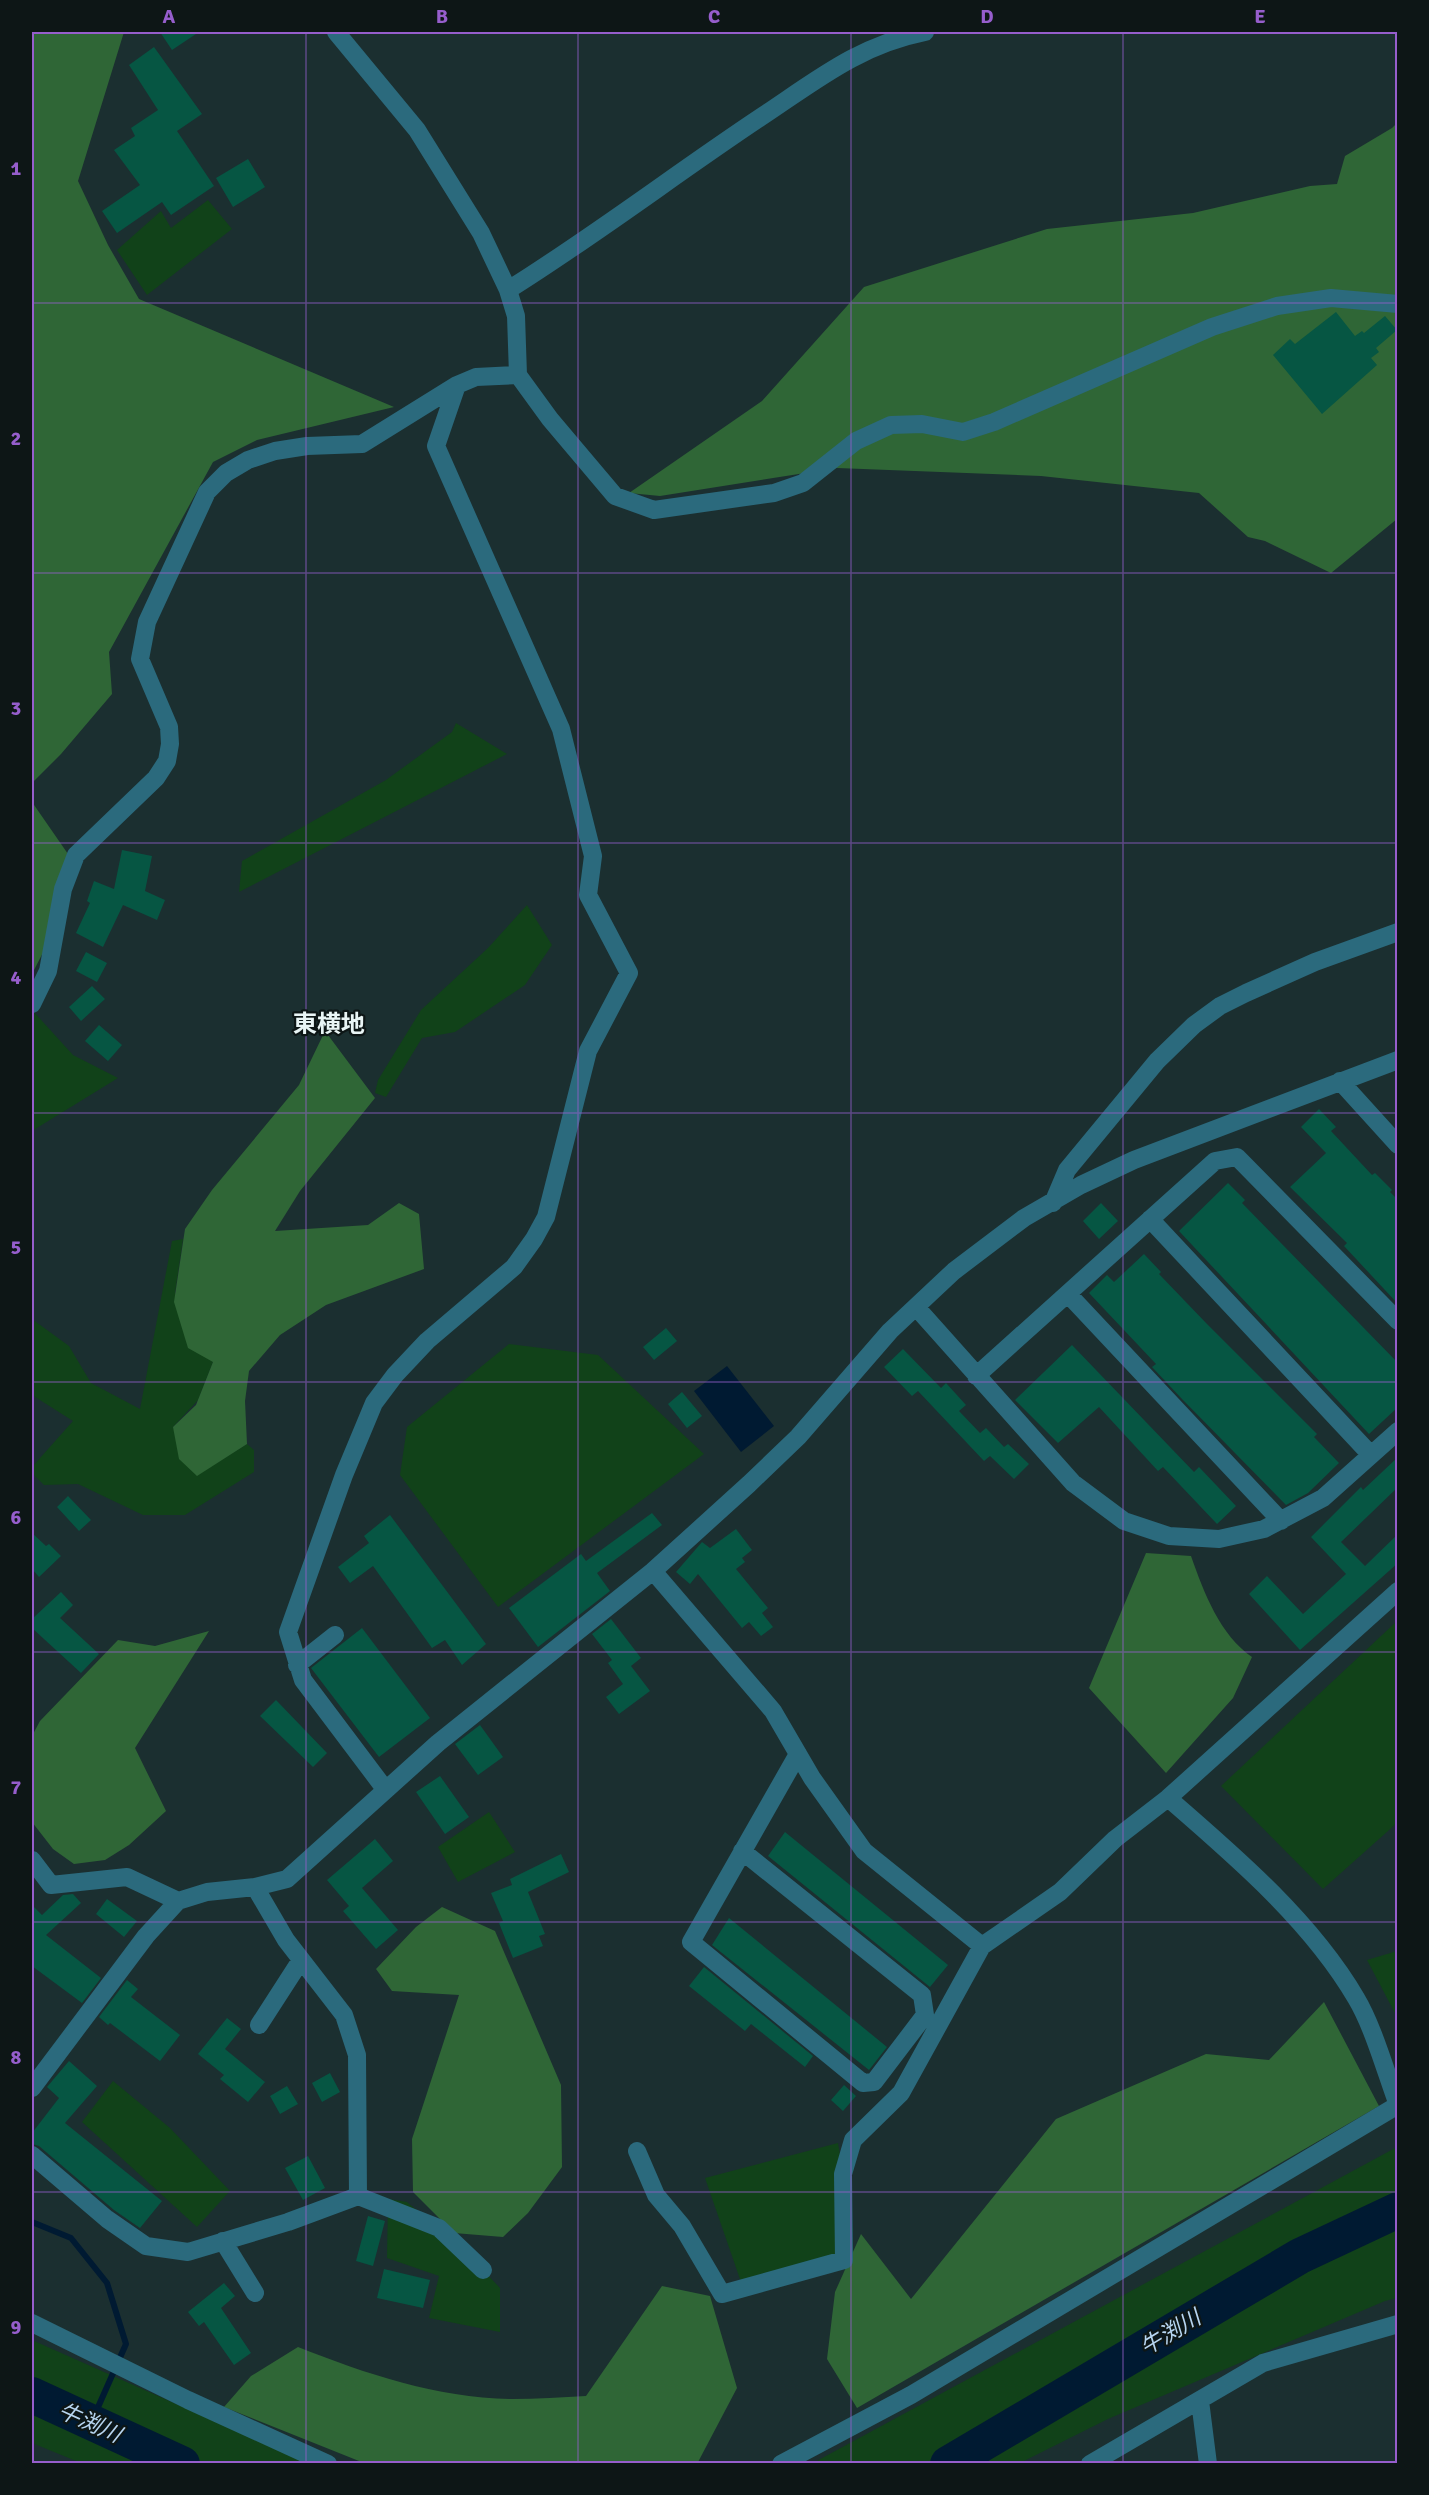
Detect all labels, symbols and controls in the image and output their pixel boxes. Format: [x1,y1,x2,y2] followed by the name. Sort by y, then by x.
[163,4,176,29] text: A
[436,4,448,29] text: B
[708,4,720,29] text: C
[980,4,994,29] text: D
[1254,4,1266,29] text: E
[11,156,22,181] text: 1
[11,426,21,451] text: 2
[11,696,21,721] text: 3
[11,965,22,990] text: 4
[293,1009,365,1039] district label: 東横地
[11,1235,21,1260] text: 5
[11,1505,22,1530] text: 6
[11,1775,22,1800] text: 7
[11,2045,22,2070] text: 8
[1135,2303,1207,2361] water label: 牛渕川
[11,2315,22,2340] text: 9
[54,2397,127,2449] water label: 牛渕川

